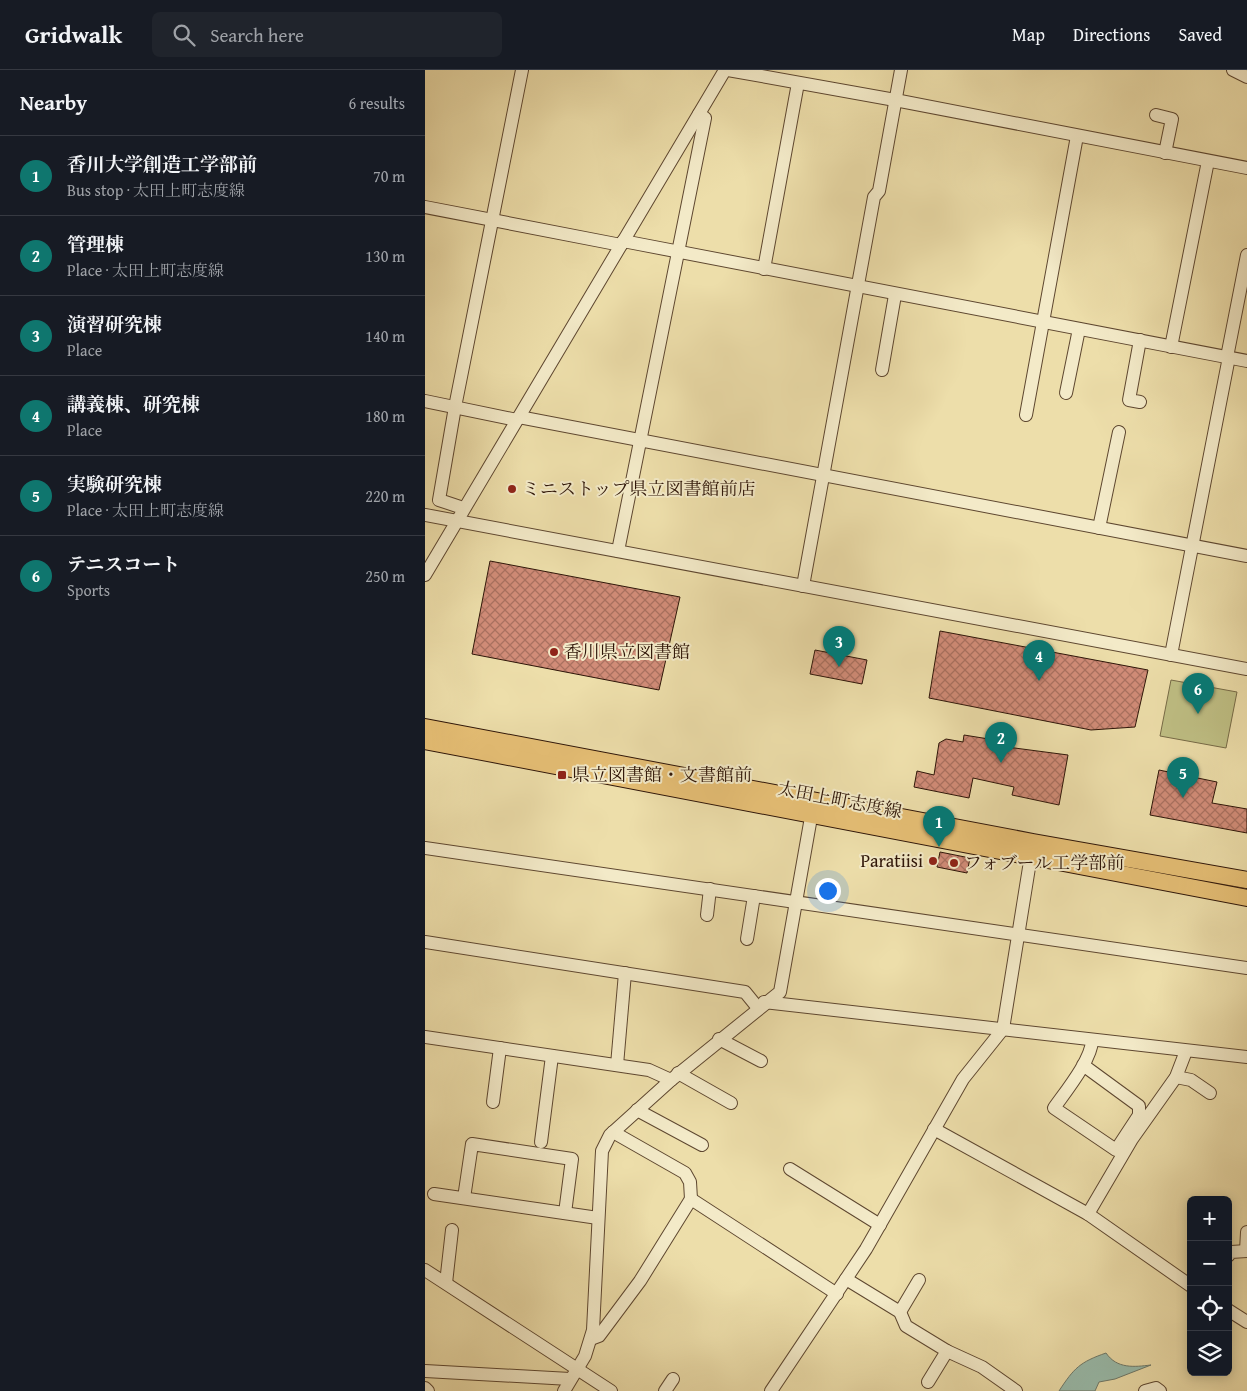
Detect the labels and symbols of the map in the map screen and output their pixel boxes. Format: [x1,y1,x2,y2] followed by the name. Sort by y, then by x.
[522,475,755,502] place label: ミニストップ県立図書館前店
[506,483,518,495] marker: ミニストップ県立図書館前店
[823,626,855,667] pin: 3
[564,638,690,665] place label: 香川県立図書館
[1023,640,1055,681] pin: 4
[548,646,560,658] marker: 香川県立図書館
[1182,673,1214,714] pin: 6
[985,722,1017,763] pin: 2
[1167,757,1199,798] pin: 5
[572,761,752,788] place label: 県立図書館・文書館前
[556,769,568,781] marker: 県立図書館・文書館前
[776,774,905,825] street label: 太田上町志度線
[923,806,955,847] pin: 1
[860,847,923,874] place label: Paratiisi
[964,849,1124,876] place label: フォブール工学部前
[927,855,939,867] marker: Paratiisi
[948,857,960,869] marker: フォブール工学部前
[815,878,841,904] your location

